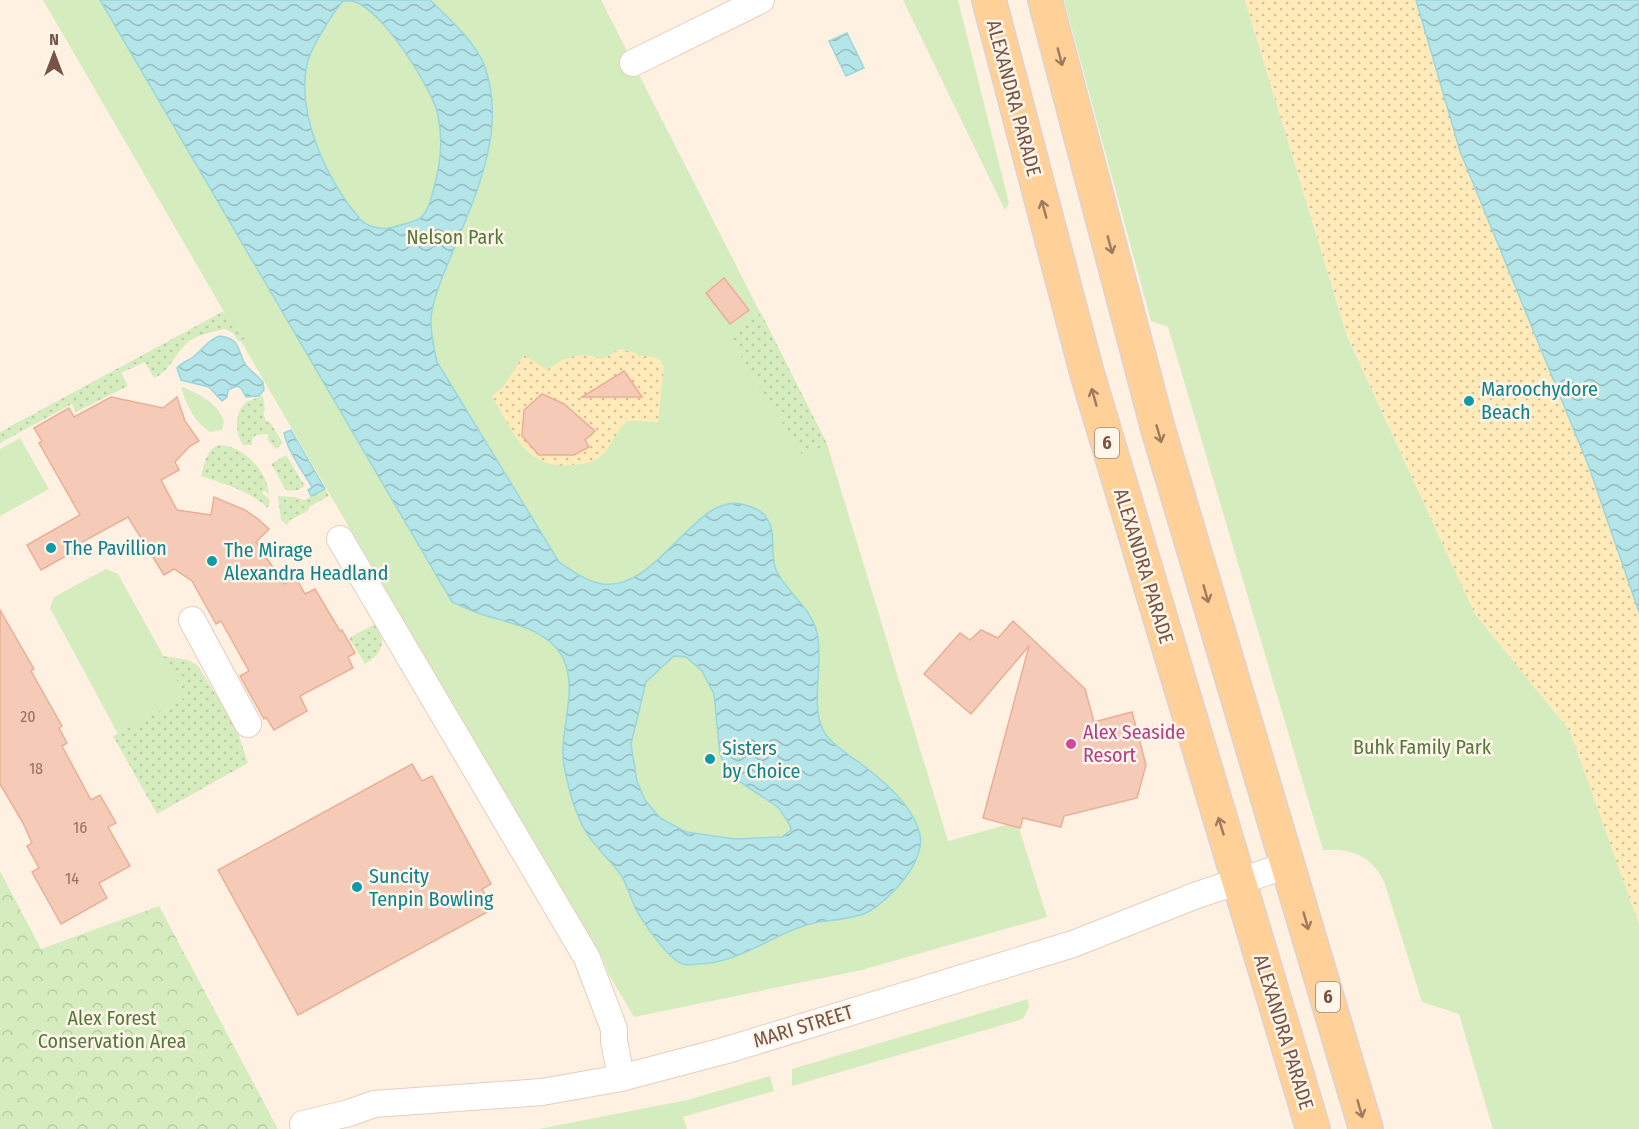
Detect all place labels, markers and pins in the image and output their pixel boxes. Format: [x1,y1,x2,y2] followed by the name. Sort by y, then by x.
[1481,377,1598,424] place label: Maroochydore Beach
[1462,394,1476,408] marker: Maroochydore Beach
[63,536,167,560] place label: The Pavillion
[224,538,388,585] place label: The Mirage Alexandra Headland
[44,541,58,555] marker: The Pavillion
[205,554,219,568] marker: The Mirage Alexandra Headland
[1083,720,1185,767] place label: Alex Seaside Resort
[722,736,800,783] place label: Sisters by Choice
[1064,737,1078,751] marker: Alex Seaside Resort
[703,752,717,766] marker: Sisters by Choice
[369,864,494,911] place label: Suncity Tenpin Bowling
[350,880,364,894] marker: Suncity Tenpin Bowling

